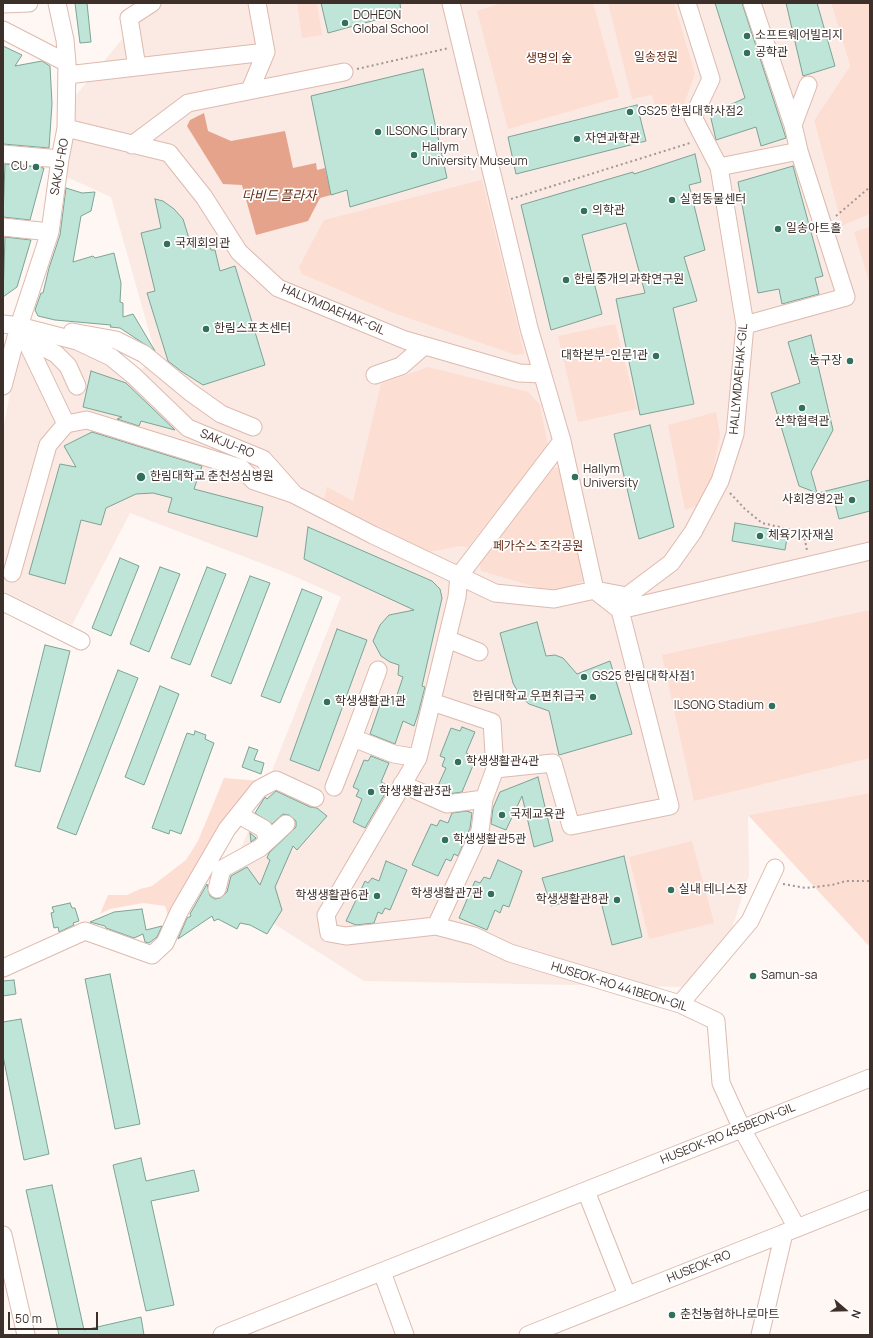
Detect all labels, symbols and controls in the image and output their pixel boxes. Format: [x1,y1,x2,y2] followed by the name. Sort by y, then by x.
[353,9,428,37] place label: DOHEON Global School
[340,18,350,28] marker: DOHEON Global School
[755,29,843,43] place label: 소프트웨어빌리지
[742,31,752,41] marker: 소프트웨어빌리지
[755,46,788,60] place label: 공학관
[742,48,752,58] marker: 공학관
[634,51,678,65] park label: 일송정원
[526,52,572,66] park label: 생명의 숲
[638,105,743,119] place label: GS25 한림대학사점2
[625,107,635,117] marker: GS25 한림대학사점2
[386,125,467,139] place label: ILSONG Library
[373,127,383,137] marker: ILSONG Library
[585,132,640,146] place label: 자연과학관
[572,134,582,144] marker: 자연과학관
[48,137,72,197] street label: SAKJU-RO
[422,141,528,169] place label: Hallym University Museum
[409,150,419,160] marker: Hallym University Museum
[11,160,28,174] place label: CU
[31,162,41,172] marker: CU
[242,188,316,204] water label: 다비드 플라자
[680,193,746,207] place label: 실험동물센터
[667,195,677,205] marker: 실험동물센터
[592,204,625,218] place label: 의학관
[579,206,589,216] marker: 의학관
[786,222,841,236] place label: 일송아트홀
[773,224,783,234] marker: 일송아트홀
[175,237,230,251] place label: 국제회의관
[162,239,172,249] marker: 국제회의관
[574,273,684,287] place label: 한림중개의과학연구원
[561,275,571,285] marker: 한림중개의과학연구원
[279,282,387,338] street label: HALLYMDAEHAK-GIL
[214,322,291,336] place label: 한림스포츠센터
[727,323,751,435] street label: HALLYMDAEHAK-GIL
[201,324,211,334] marker: 한림스포츠센터
[561,349,648,363] place label: 대학본부-인문1관
[651,351,661,361] marker: 대학본부-인문1관
[809,354,842,368] place label: 농구장
[845,356,855,366] marker: 농구장
[797,403,807,413] marker: 산학협력관
[774,415,830,429] place label: 산학협력관
[198,427,256,461] street label: SAKJU-RO
[583,463,638,491] place label: Hallym University
[150,470,274,484] place label: 한림대학교 춘천성심병원
[135,471,147,483] marker: 한림대학교 춘천성심병원
[570,472,580,482] marker: Hallym University
[782,493,844,507] place label: 사회경영2관
[847,495,857,505] marker: 사회경영2관
[768,529,834,543] place label: 체육기자재실
[755,531,765,541] marker: 체육기자재실
[493,540,583,554] park label: 페가수스 조각공원
[592,670,695,684] place label: GS25 한림대학사점1
[579,672,589,682] marker: GS25 한림대학사점1
[472,690,585,704] place label: 한림대학교 우편취급국
[588,692,598,702] marker: 한림대학교 우편취급국
[335,695,406,709] place label: 학생생활관1관
[322,697,332,707] marker: 학생생활관1관
[674,699,764,713] place label: ILSONG Stadium
[767,701,777,711] marker: ILSONG Stadium
[466,755,539,769] place label: 학생생활관4관
[453,757,463,767] marker: 학생생활관4관
[379,785,452,799] place label: 학생생활관3관
[366,787,376,797] marker: 학생생활관3관
[510,808,565,822] place label: 국제교육관
[497,810,507,820] marker: 국제교육관
[453,833,526,847] place label: 학생생활관5관
[440,835,450,845] marker: 학생생활관5관
[679,883,748,897] place label: 실내 테니스장
[666,885,676,895] marker: 실내 테니스장
[411,887,483,901] place label: 학생생활관7관
[295,889,369,903] place label: 학생생활관6관
[486,889,496,899] marker: 학생생활관7관
[372,891,382,901] marker: 학생생활관6관
[536,893,609,907] place label: 학생생활관8관
[612,895,622,905] marker: 학생생활관8관
[549,959,689,1015] street label: HUSEOK-RO 441BEON-GIL
[761,969,818,983] place label: Samun-sa
[748,971,758,981] marker: Samun-sa
[659,1100,797,1168] street label: HUSEOK-RO 455BEON-GIL
[665,1248,733,1286] street label: HUSEOK-RO
[825,1290,865,1330] north arrow
[10,1304,100,1330] scale bar
[680,1308,779,1322] place label: 춘천농협하나로마트
[848,1308,865,1321] text: N
[15,1310,42,1327] text: 50 m
[667,1310,677,1320] marker: 춘천농협하나로마트

